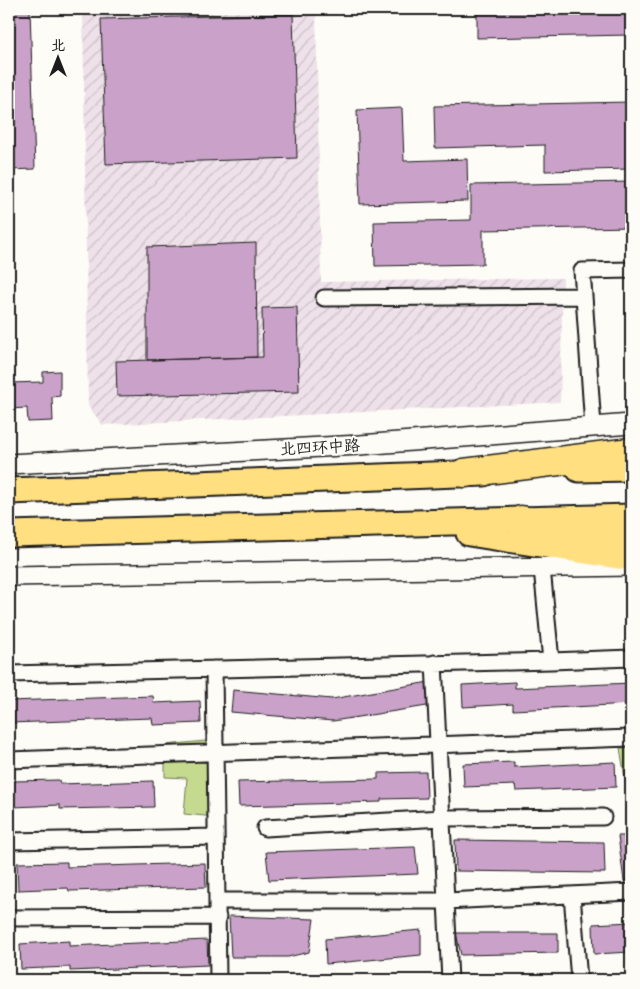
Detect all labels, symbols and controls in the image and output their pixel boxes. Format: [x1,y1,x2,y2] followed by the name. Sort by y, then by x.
[32,32,82,82] north arrow
[51,33,65,58] text: 北
[279,430,361,464] street label: 北四环中路

